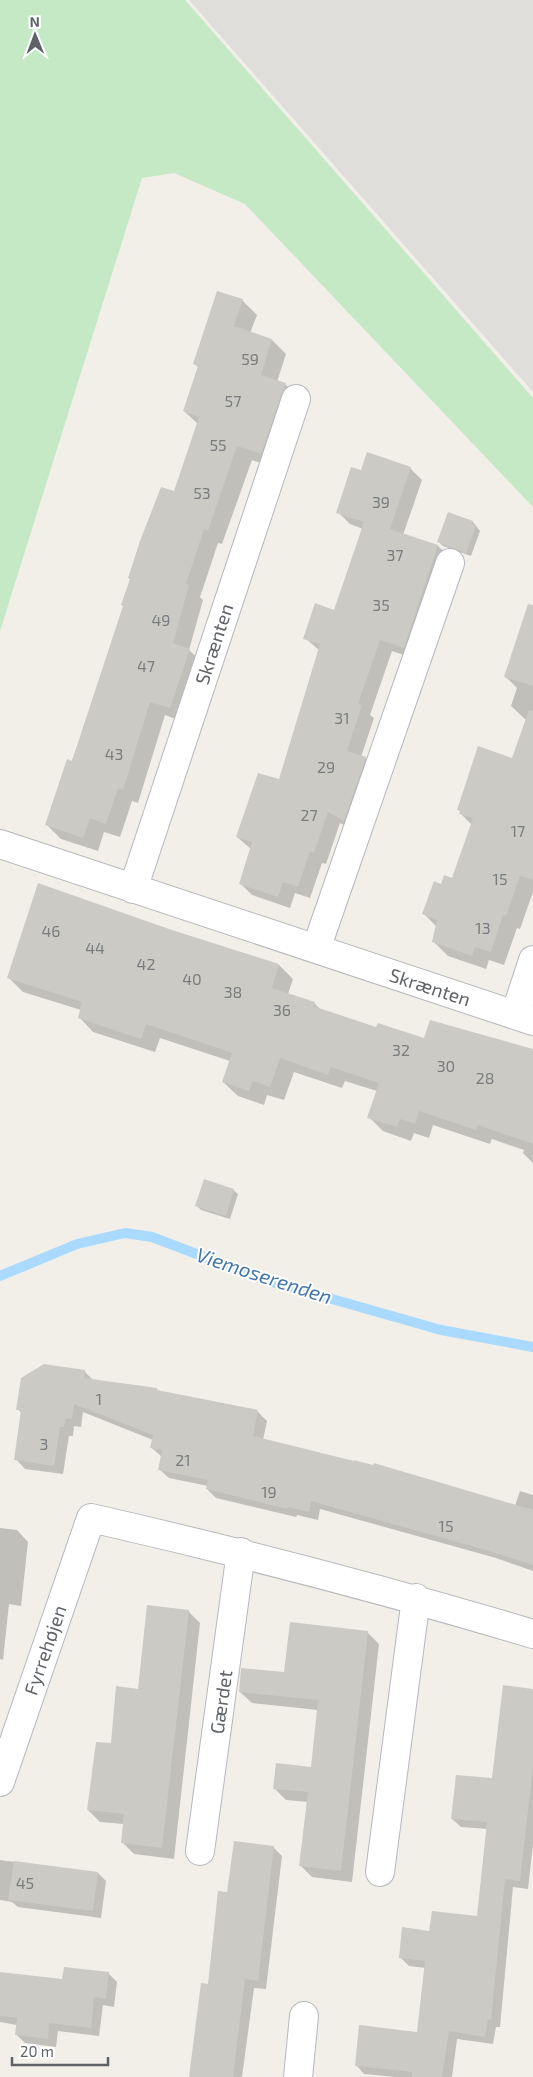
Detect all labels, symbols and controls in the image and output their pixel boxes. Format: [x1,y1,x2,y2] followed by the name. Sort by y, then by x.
[10,10,60,60] north arrow
[30,13,40,30] text: N
[241,349,259,368] house number: 59
[225,391,241,410] house number: 57
[209,435,227,454] house number: 55
[193,483,211,502] house number: 53
[372,492,390,511] house number: 39
[386,545,404,564] house number: 37
[372,595,390,614] house number: 35
[190,600,237,687] street label: Skrænten
[152,610,171,629] house number: 49
[137,656,155,675] house number: 47
[334,708,350,727] house number: 31
[105,744,123,763] house number: 43
[317,757,335,776] house number: 29
[300,805,318,824] house number: 27
[511,821,525,840] house number: 17
[493,869,507,888] house number: 15
[475,918,491,937] house number: 13
[42,921,61,940] house number: 46
[85,938,105,957] house number: 44
[137,954,155,973] house number: 42
[387,963,474,1010] street label: Skrænten
[182,969,202,988] house number: 40
[224,982,242,1001] house number: 38
[273,1000,291,1019] house number: 36
[392,1040,410,1059] house number: 32
[437,1056,455,1075] house number: 30
[476,1068,494,1087] house number: 28
[193,1242,335,1308] water label: Viemoserenden
[96,1389,102,1408] house number: 1
[40,1434,48,1453] house number: 3
[175,1450,191,1469] house number: 21
[261,1482,277,1501] house number: 19
[439,1516,453,1535] house number: 15
[18,1602,71,1698] street label: Fyrrehøjen
[205,1669,236,1735] street label: Gærdet
[16,1873,34,1892] house number: 45
[12,2034,109,2066] scale bar
[20,2042,54,2060] text: 20 m

